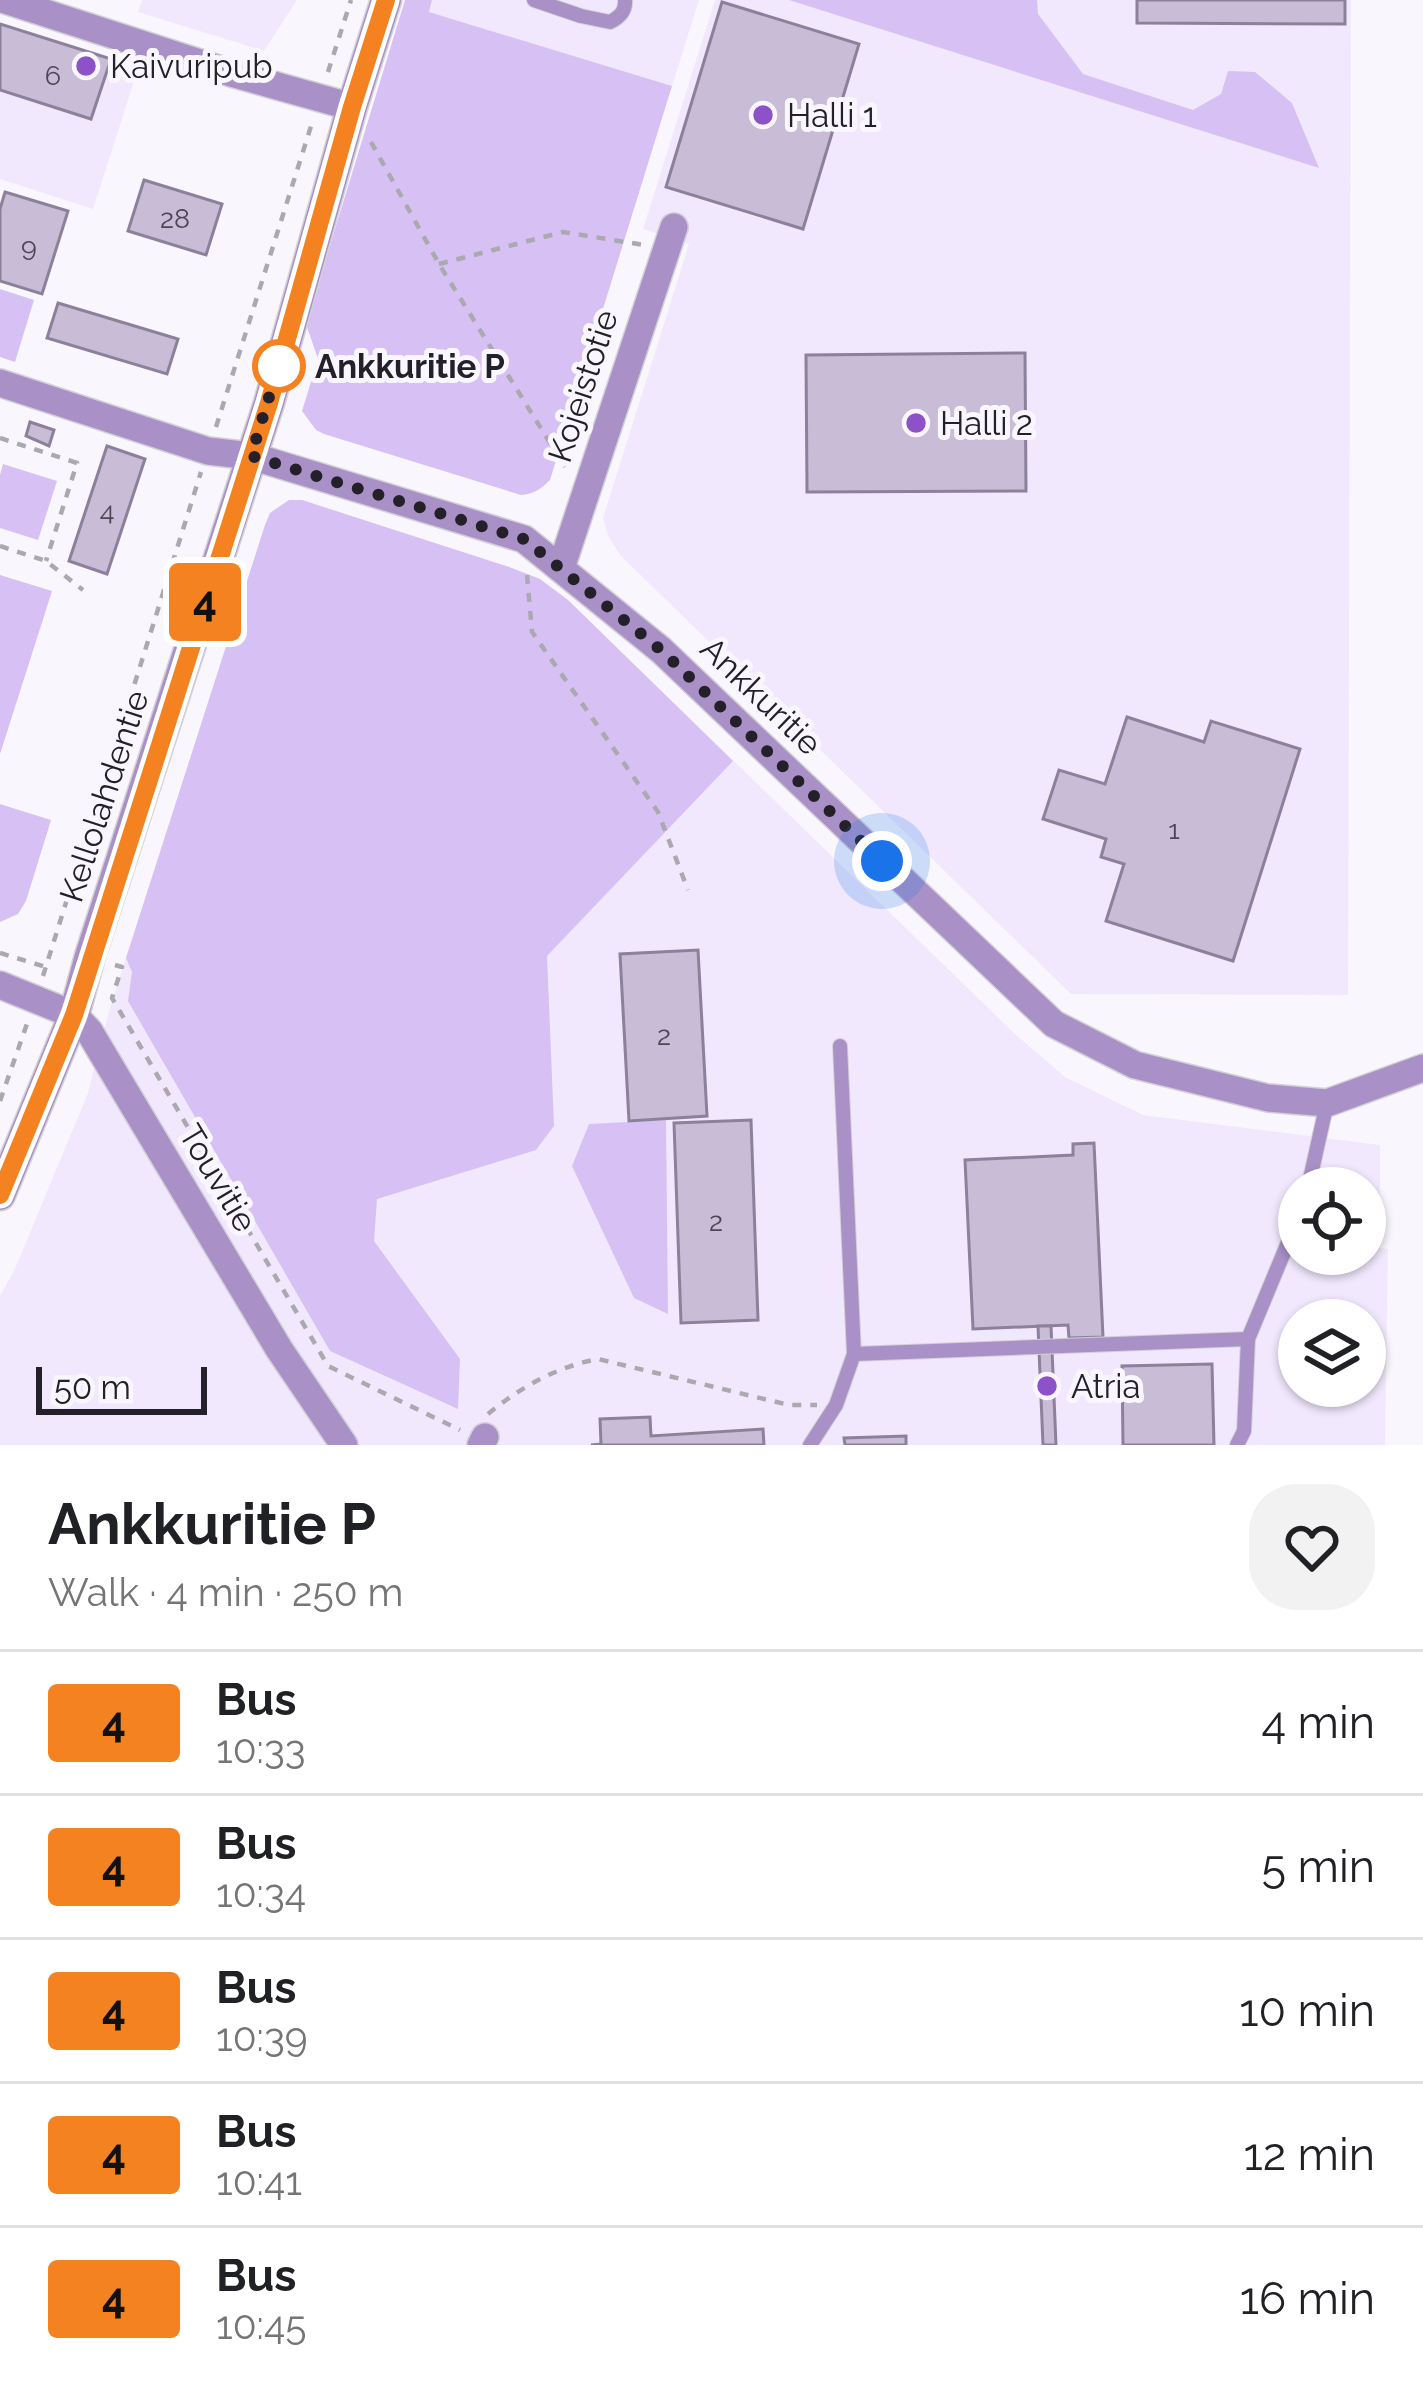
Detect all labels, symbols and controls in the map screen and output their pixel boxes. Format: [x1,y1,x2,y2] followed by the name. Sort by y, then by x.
[110,47,273,86] place label: Kaivuripub
[73,53,99,79] marker: Kaivuripub
[45,60,61,91] house number: 6
[787,96,877,135] place label: Halli 1
[750,102,776,128] marker: Halli 1
[160,203,190,234] house number: 28
[21,231,37,262] house number: 9
[540,305,626,467] street label: Kojeistotie
[254,341,304,391] marker: Ankkuritie P
[315,347,505,386] place label: Ankkuritie P
[940,404,1033,443] place label: Halli 2
[903,410,929,436] marker: Halli 2
[100,495,114,526] house number: 4
[166,563,244,641] line badge: 4
[193,577,217,626] text: 4
[693,629,829,763] street label: Ankkuritie
[51,685,157,907] street label: Kellolahdentie
[1168,814,1180,845] house number: 1
[852,831,912,891] your location
[657,1020,671,1051] house number: 2
[171,1117,265,1239] street label: Touvitie
[1278,1167,1386,1407] map controls
[1278,1167,1386,1275] button: locate
[709,1206,723,1237] house number: 2
[1278,1299,1386,1407] button: layers
[36,1361,207,1414] scale bar
[1071,1367,1140,1406] place label: Atria
[54,1368,131,1407] text: 50 m
[1034,1373,1060,1399] marker: Atria
[1249,1484,1375,1610] button: heart
[48,1490,376,1557] text: Ankkuritie P
[48,1569,403,1615] text: Walk · 4 min · 250 m
[216,1673,297,1726] text: Bus
[1262,1696,1375,1749] text: 4 min
[102,1698,126,1747] text: 4
[216,1726,306,1772] text: 10:33
[216,1817,297,1870] text: Bus
[1262,1840,1375,1893] text: 5 min
[102,1842,126,1891] text: 4
[216,1870,306,1916] text: 10:34
[216,1961,297,2014] text: Bus
[1239,1984,1375,2037] text: 10 min
[102,1986,126,2035] text: 4
[216,2014,308,2060] text: 10:39
[216,2105,297,2158] text: Bus
[1243,2128,1375,2181] text: 12 min
[102,2130,126,2179] text: 4
[216,2158,302,2204] text: 10:41
[216,2249,297,2302] text: Bus
[1240,2272,1375,2325] text: 16 min
[102,2274,126,2323] text: 4
[216,2302,306,2348] text: 10:45

